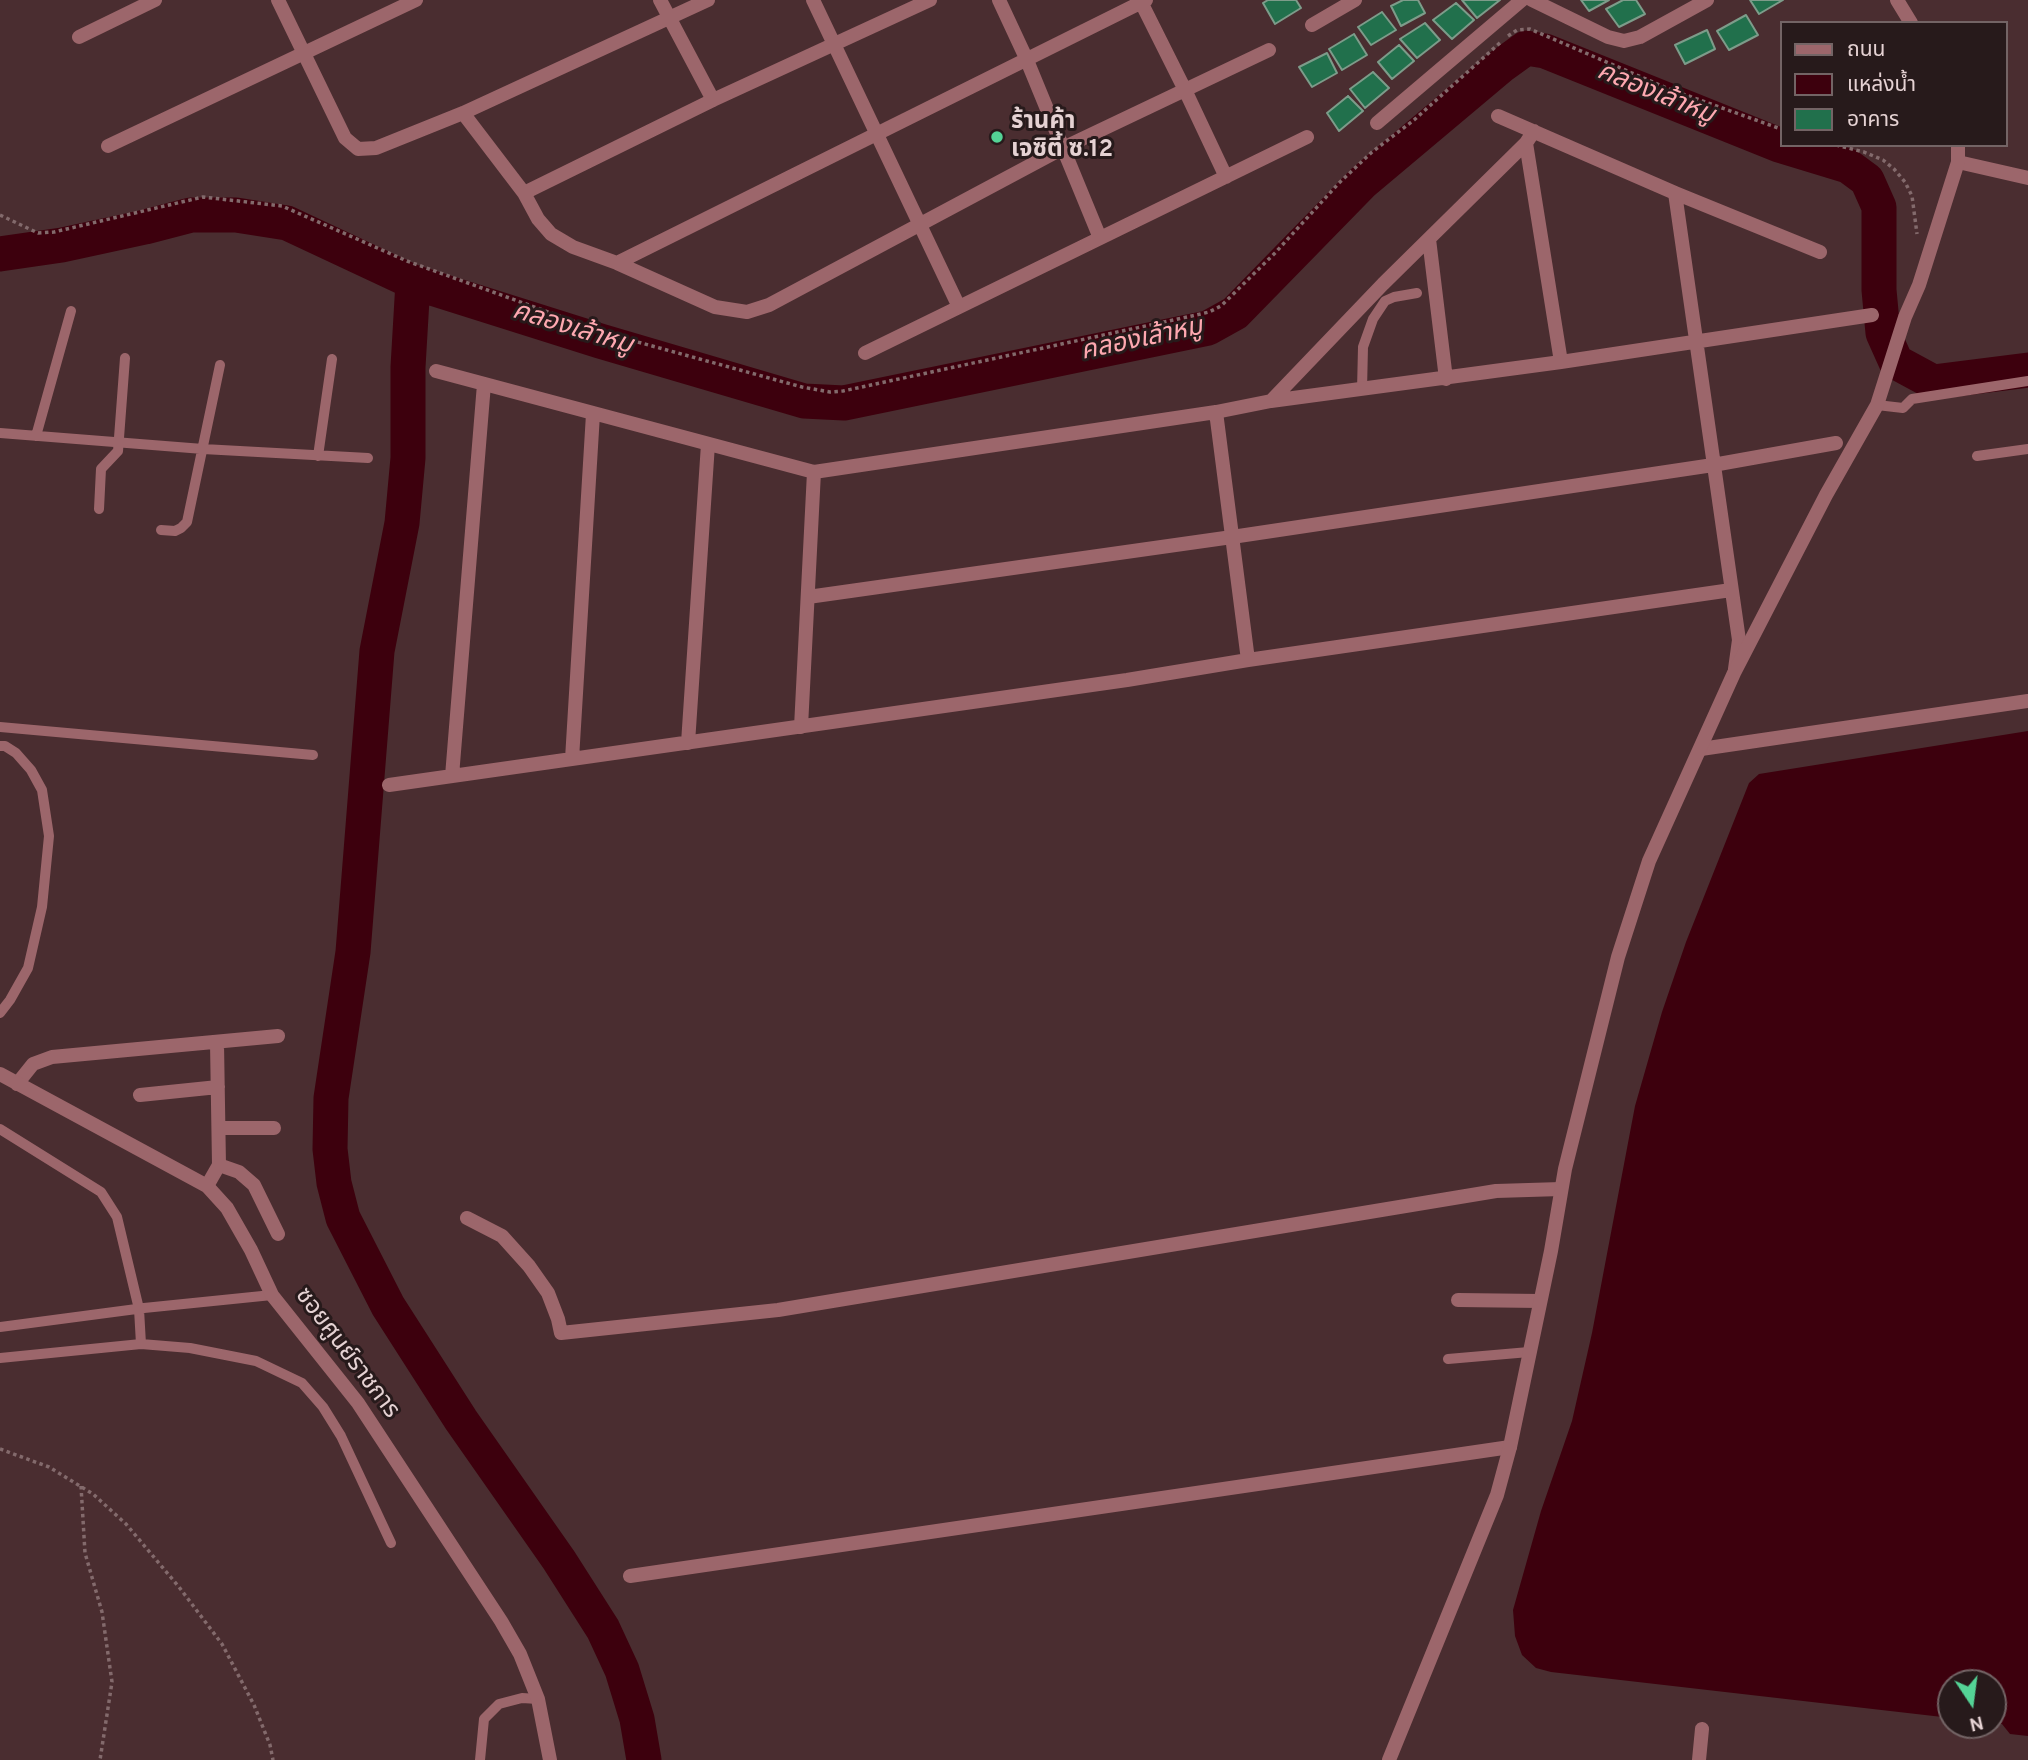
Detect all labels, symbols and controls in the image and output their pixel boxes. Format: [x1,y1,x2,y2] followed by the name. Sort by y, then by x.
[1780,21,2007,147] legend
[1847,37,1885,64] text: ถนน
[1592,57,1718,133] water label: คลองเล้าหมู
[1847,72,1916,99] text: แหล่งน้ำ
[1847,107,1899,134] text: อาคาร
[1011,109,1113,165] place label: ร้านค้า เจซิตี้ ซ.12
[989,129,1005,145] marker: ร้านค้า เจซิตี้ ซ.12
[508,297,636,363] water label: คลองเล้าหมู
[1078,313,1206,369] water label: คลองเล้าหมู
[288,1283,404,1425] street label: ซอยศูนย์ราชการ
[1937,1669,2007,1739] north arrow
[1967,1709,1986,1736] text: N

